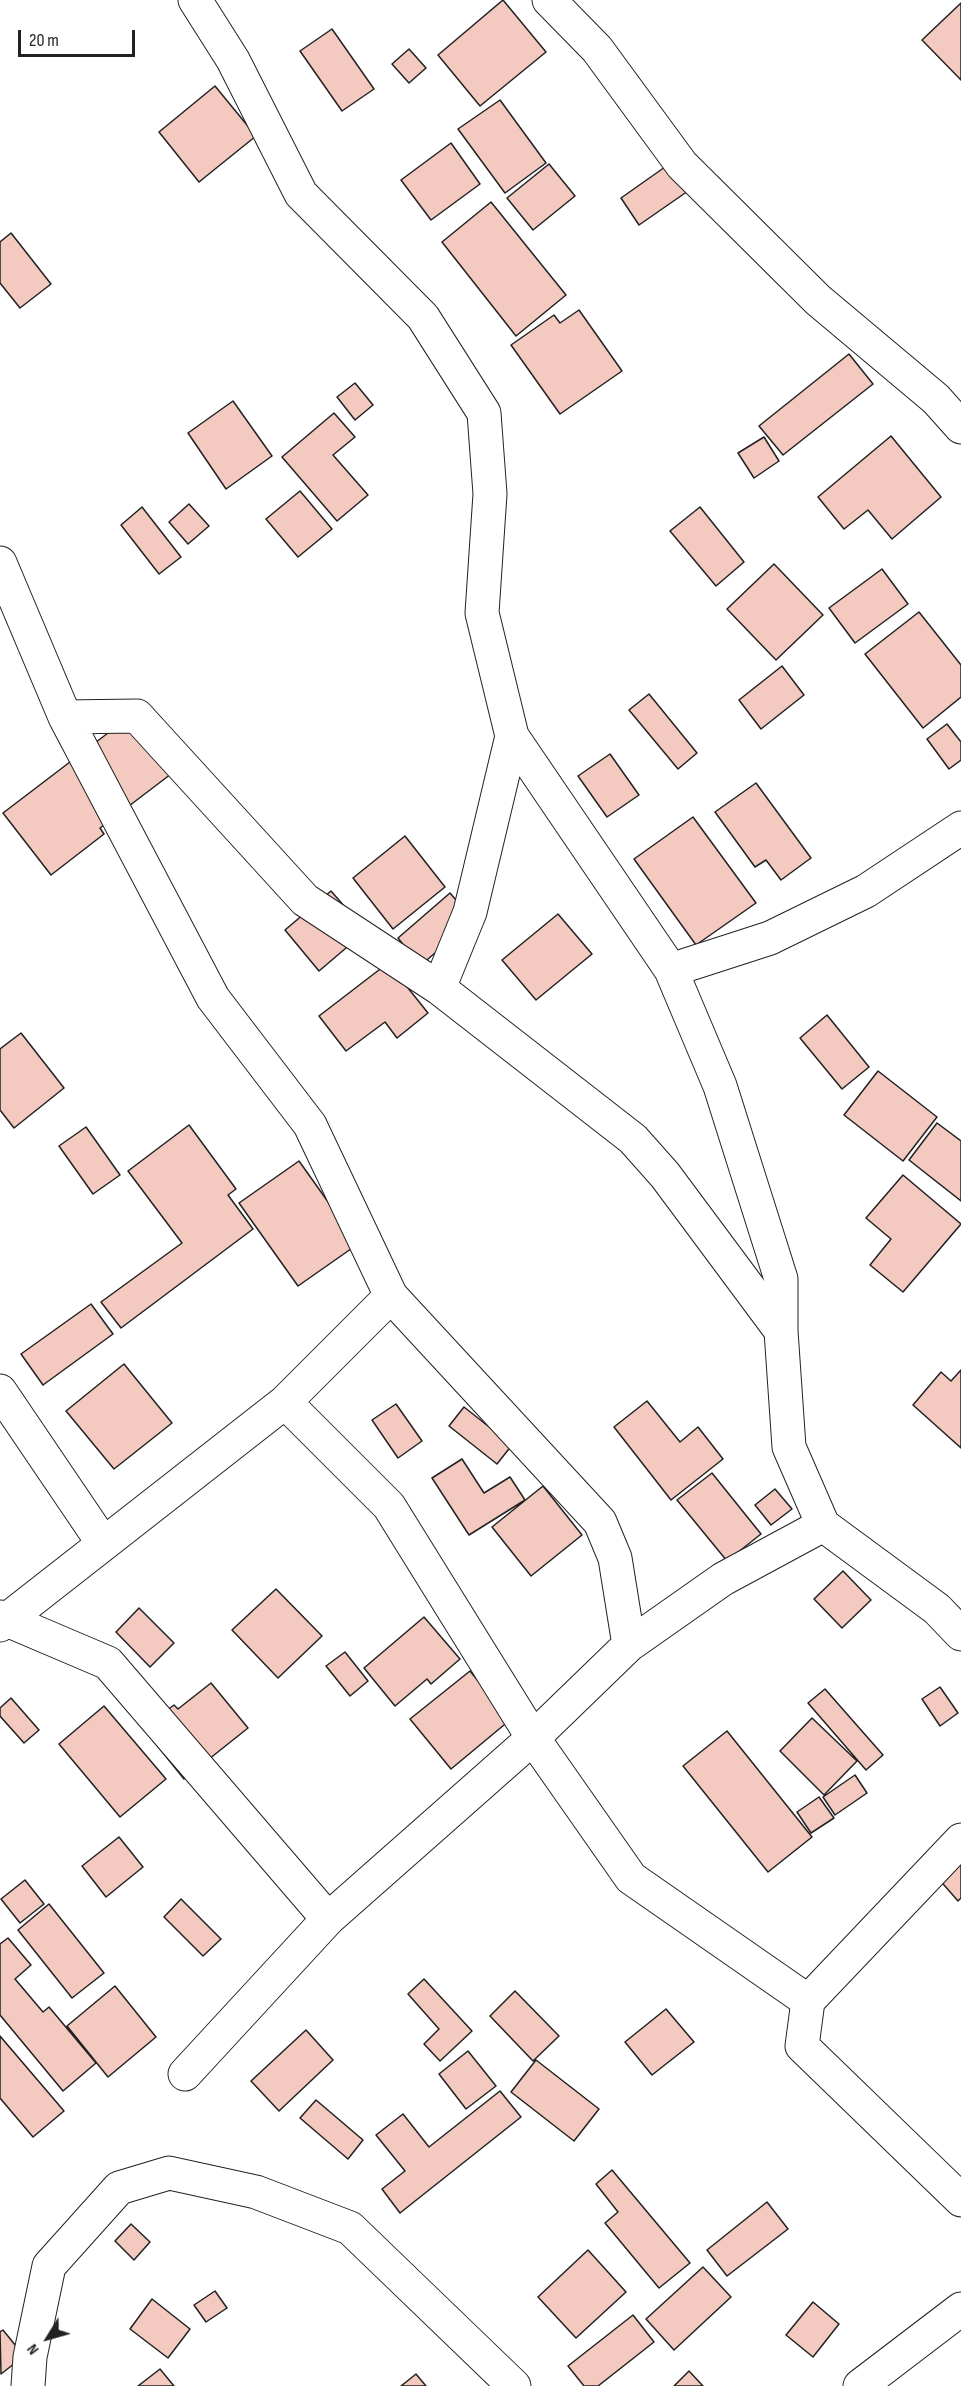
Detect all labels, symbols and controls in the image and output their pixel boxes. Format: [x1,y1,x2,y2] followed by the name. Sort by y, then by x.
[21,18,138,56] scale bar
[29,30,59,51] text: 20 m
[18,2308,78,2368] north arrow
[23,2340,43,2358] text: N

